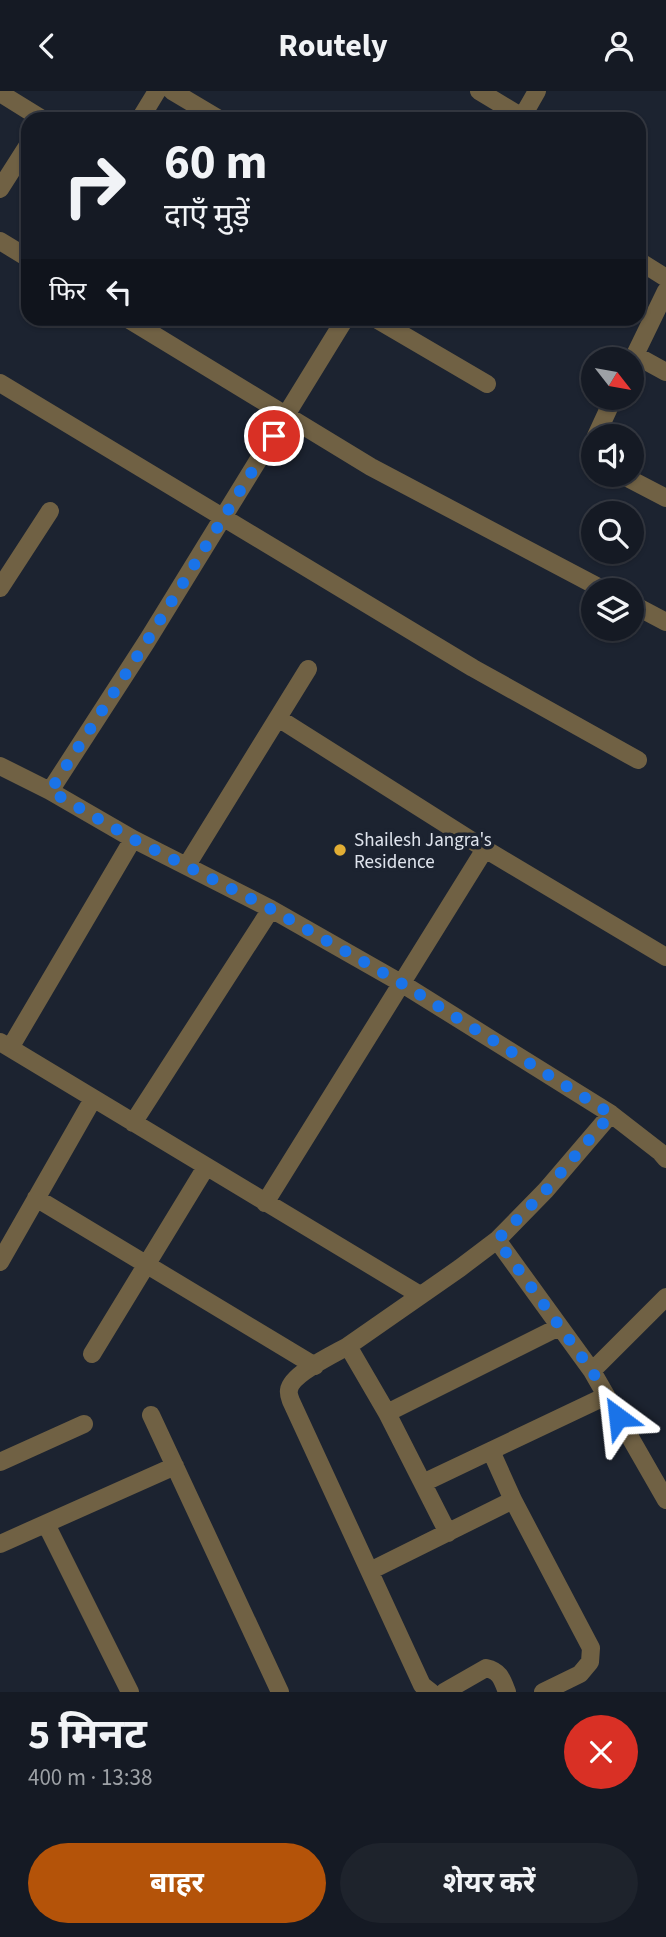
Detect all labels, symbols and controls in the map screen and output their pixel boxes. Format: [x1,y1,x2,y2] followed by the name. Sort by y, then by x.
[278,23,388,69] text: Routely
[28,27,66,65] icon: back
[600,27,638,65] icon: person
[164,128,268,198] text: 60 m
[49,140,140,231] icon: right
[164,193,250,239] text: दाएँ मुड़ें
[49,273,86,310] text: फिर
[100,273,138,311] icon: left
[581,347,644,409] north arrow
[581,347,644,641] map controls
[244,406,304,466] pin
[255,417,293,455] icon: arrive
[581,424,644,487] button: sound
[581,501,644,564] button: search
[581,578,644,641] button: layers
[354,827,492,876] place label: Shailesh Jangra's Residence
[332,842,348,858] marker: Shailesh Jangra's Residence
[581,1380,655,1454] position arrow
[28,1705,147,1765] text: 5 मिनट
[564,1715,638,1789] button: close
[28,1761,152,1794] text: 400 m · 13:38
[28,1843,326,1923] button: बाहर
[340,1843,638,1923] button: शेयर करें

